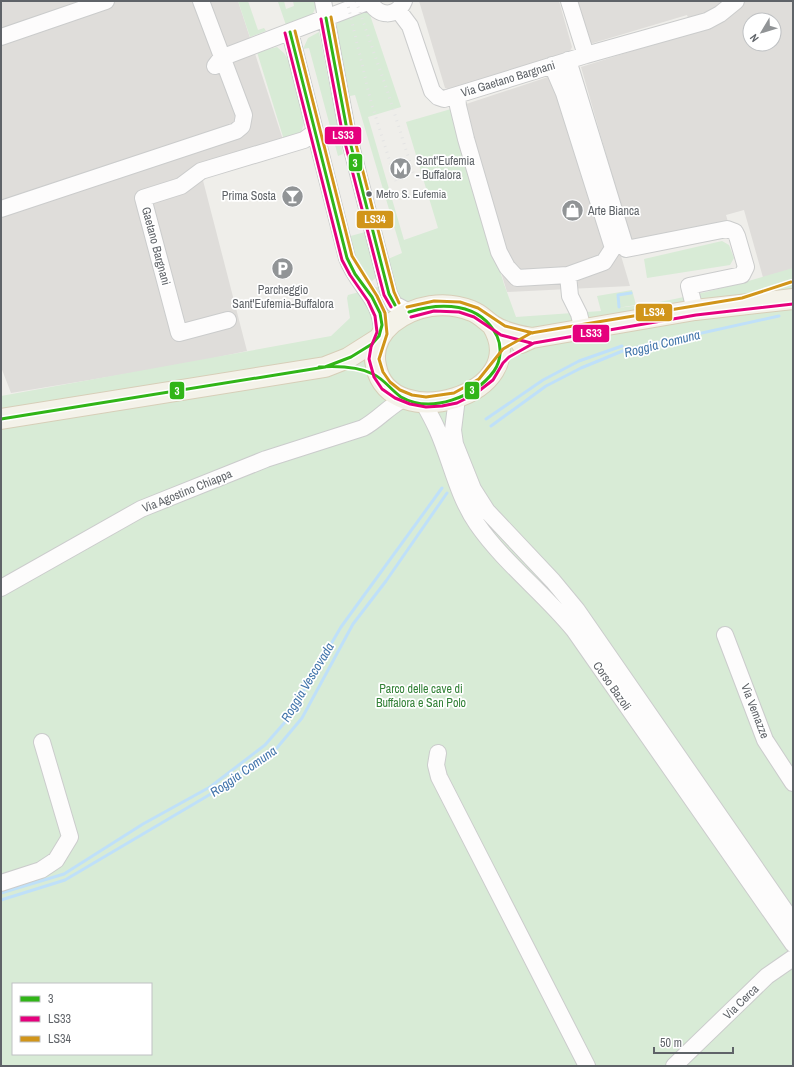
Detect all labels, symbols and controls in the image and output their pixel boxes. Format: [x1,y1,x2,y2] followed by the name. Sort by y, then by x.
[742,12,782,52] north arrow
[747,31,762,45] text: N
[459,57,557,101] street label: Via Gaetano Bargnani
[324,126,362,145] line badge: LS33
[332,128,354,142] text: LS33
[348,153,363,172] line badge: 3
[416,153,475,183] place label: Sant'Eufemia - Buffalora
[388,155,414,181] metro station icon: Sant'Eufemia - Buffalora
[352,156,358,170] text: 3
[279,183,305,209] bar icon: Prima Sosta
[376,187,446,201] place label: Metro S. Eufemia
[222,188,277,204] place label: Prima Sosta
[364,189,374,199] marker: Metro S. Eufemia
[559,198,585,224] shop icon: Arte Bianca
[587,203,640,219] place label: Arte Bianca
[138,205,174,287] street label: Gaetano Bargnani
[356,210,394,229] line badge: LS34
[364,212,386,226] text: LS34
[270,256,296,282] parking icon: Parcheggio Sant'Eufemia-Buffalora
[232,282,334,312] place label: Parcheggio Sant'Eufemia-Buffalora
[635,303,673,322] line badge: LS34
[643,305,665,319] text: LS34
[572,324,610,343] line badge: LS33
[580,326,602,340] text: LS33
[622,326,702,361] water label: Roggia Comuna
[169,381,185,400] line badge: 3
[464,381,480,400] line badge: 3
[469,383,475,397] text: 3
[174,384,180,398] text: 3
[140,465,235,516] street label: Via Agostino Chiappa
[277,640,338,725] water label: Roggia Vescovada
[589,658,635,714] street label: Corso Bazoli
[376,681,466,711] park label: Parco delle cave di Buffalora e San Polo
[737,681,773,741] street label: Via Vemazze
[207,742,280,801] water label: Roggia Comuna
[720,981,763,1023] street label: Via Cerca
[12,983,152,1055] legend
[48,991,53,1007] text: 3
[48,1011,71,1027] text: LS33
[654,1029,733,1055] scale bar
[48,1031,72,1047] text: LS34
[660,1035,682,1051] text: 50 m

